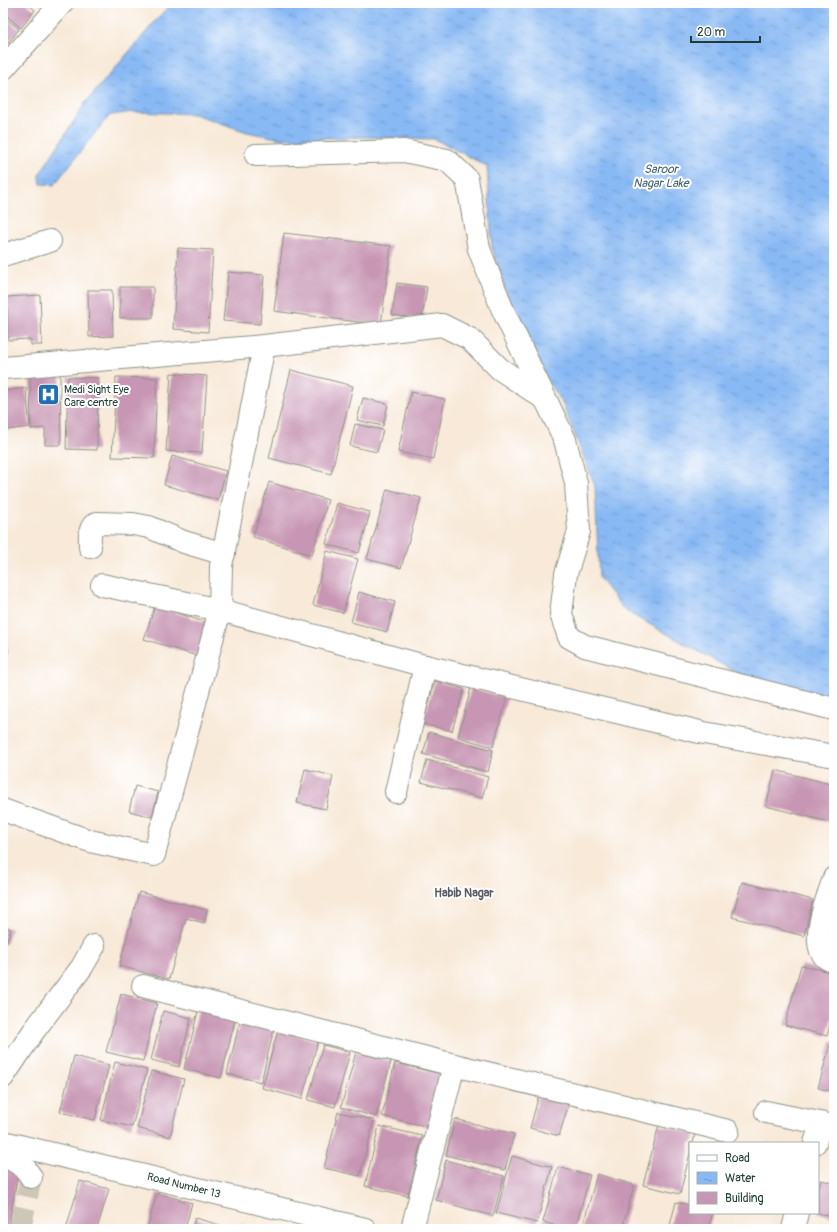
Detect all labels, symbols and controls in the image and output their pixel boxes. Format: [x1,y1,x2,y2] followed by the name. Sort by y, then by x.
[691,18,760,44] scale bar
[697,25,726,40] text: 20 m
[633,162,690,191] water label: Saroor Nagar Lake
[35,382,61,408] hospital icon: Medi Sight Eye Care centre
[64,383,129,409] place label: Medi Sight Eye Care centre
[434,886,494,901] district label: Habib Nagar
[689,1142,819,1214] legend
[725,1151,750,1166] text: Road
[146,1170,222,1201] street label: Road Number 13
[725,1171,756,1186] text: Water
[725,1191,764,1206] text: Building

